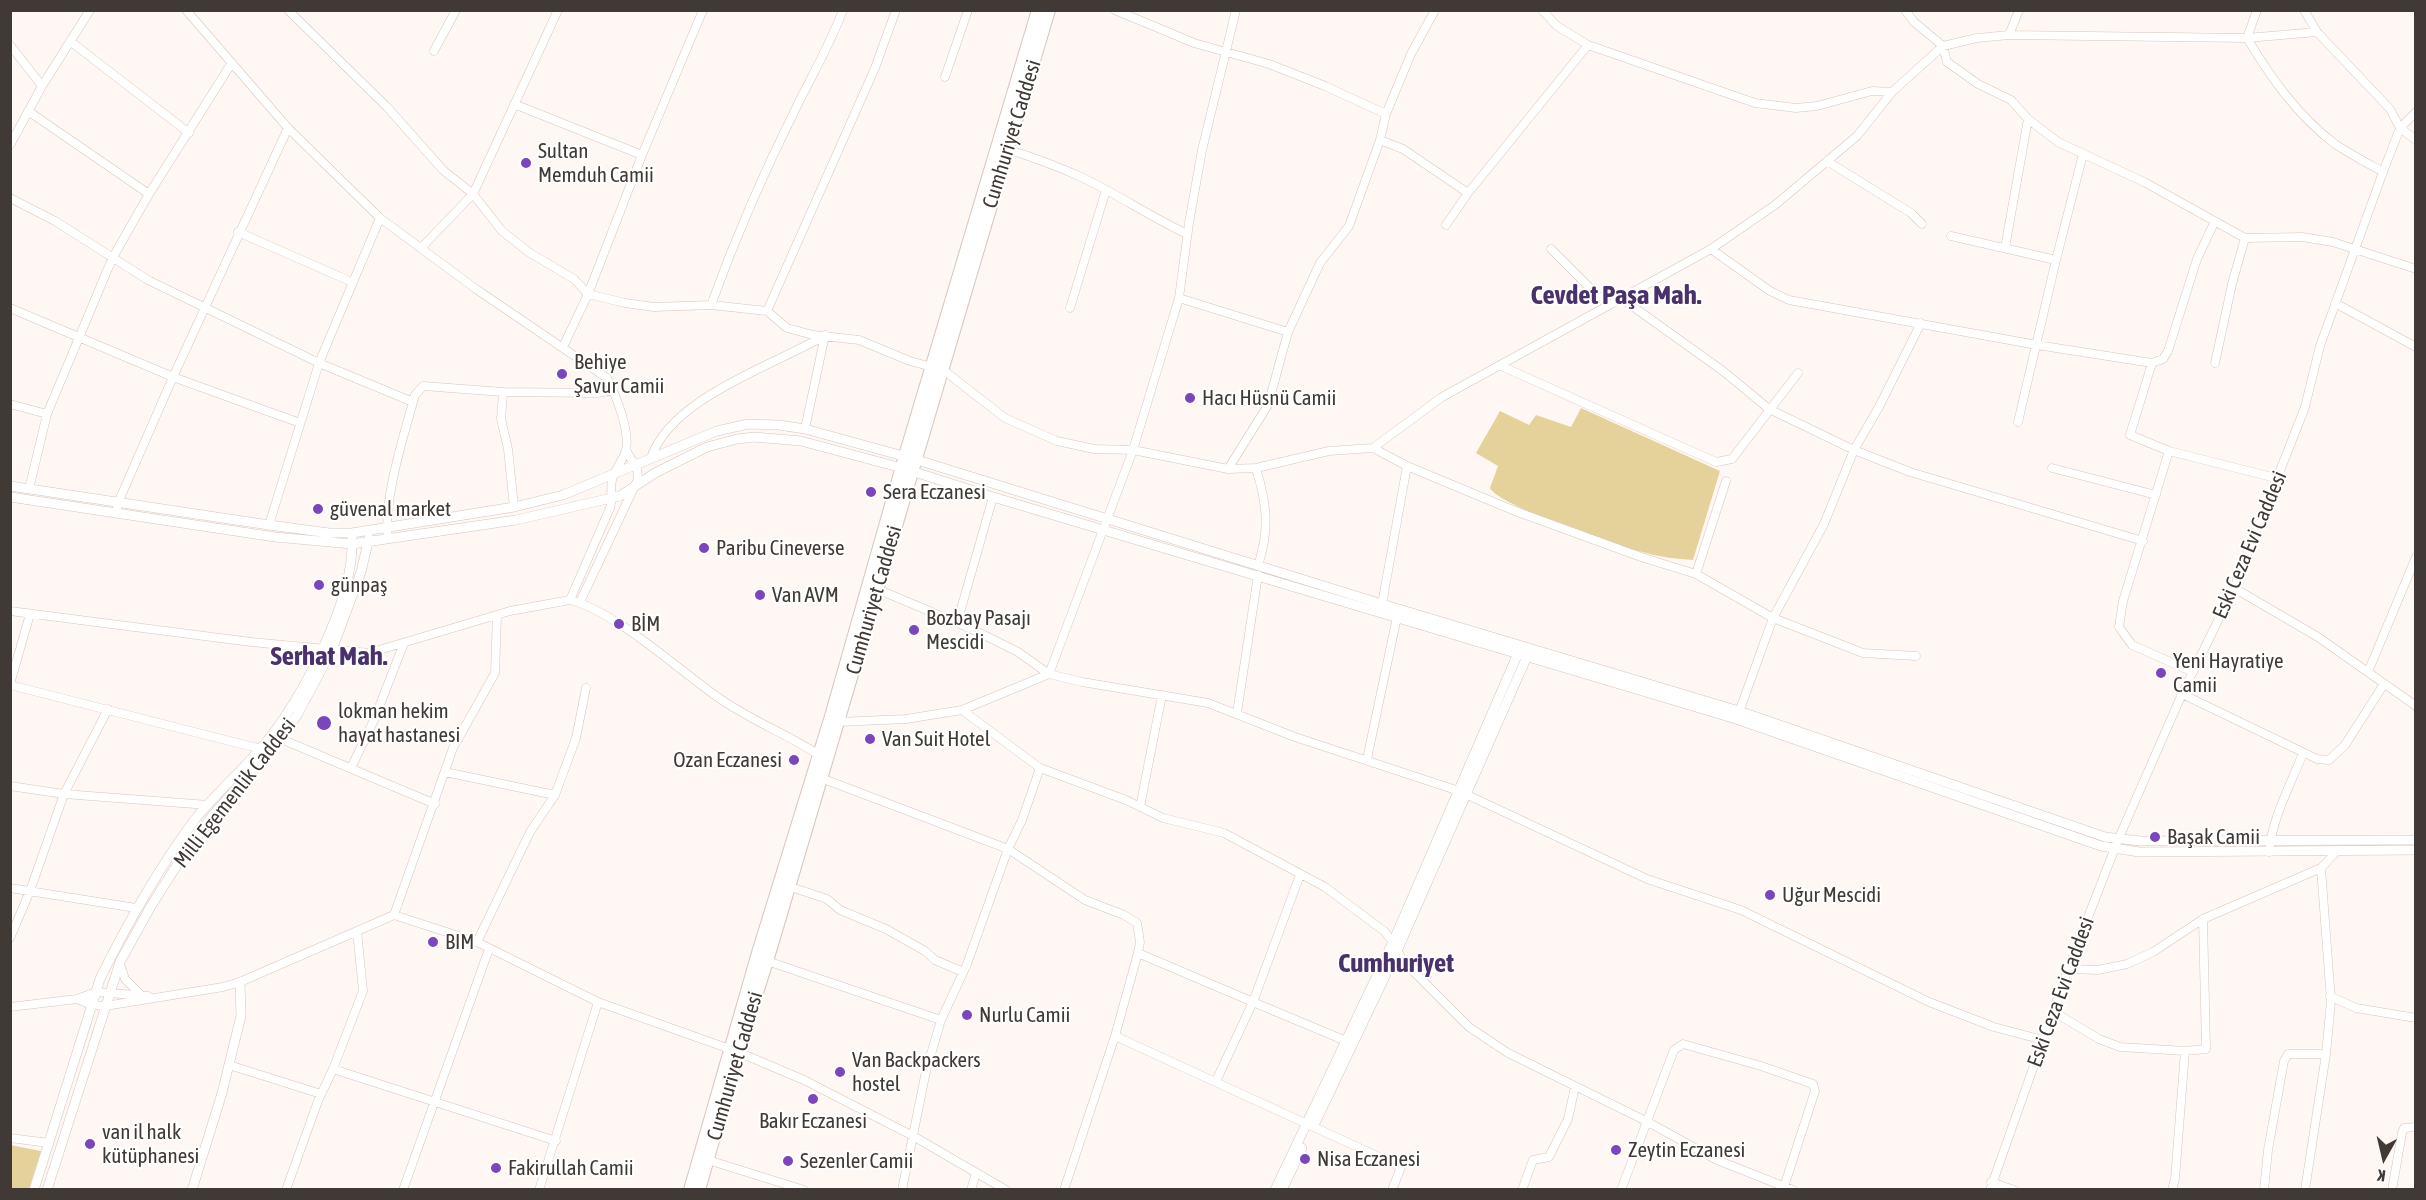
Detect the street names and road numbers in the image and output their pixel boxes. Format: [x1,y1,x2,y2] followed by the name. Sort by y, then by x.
[977,57,1047,211] street label: Cumhuriyet Caddesi
[2208,467,2292,623] street label: Eski Ceza Evi Caddesi
[841,523,907,677] street label: Cumhuriyet Caddesi
[169,713,301,873] street label: Milli Egemenlik Caddesi
[2022,913,2100,1071] street label: Eski Ceza Evi Caddesi
[702,989,768,1143] street label: Cumhuriyet Caddesi

